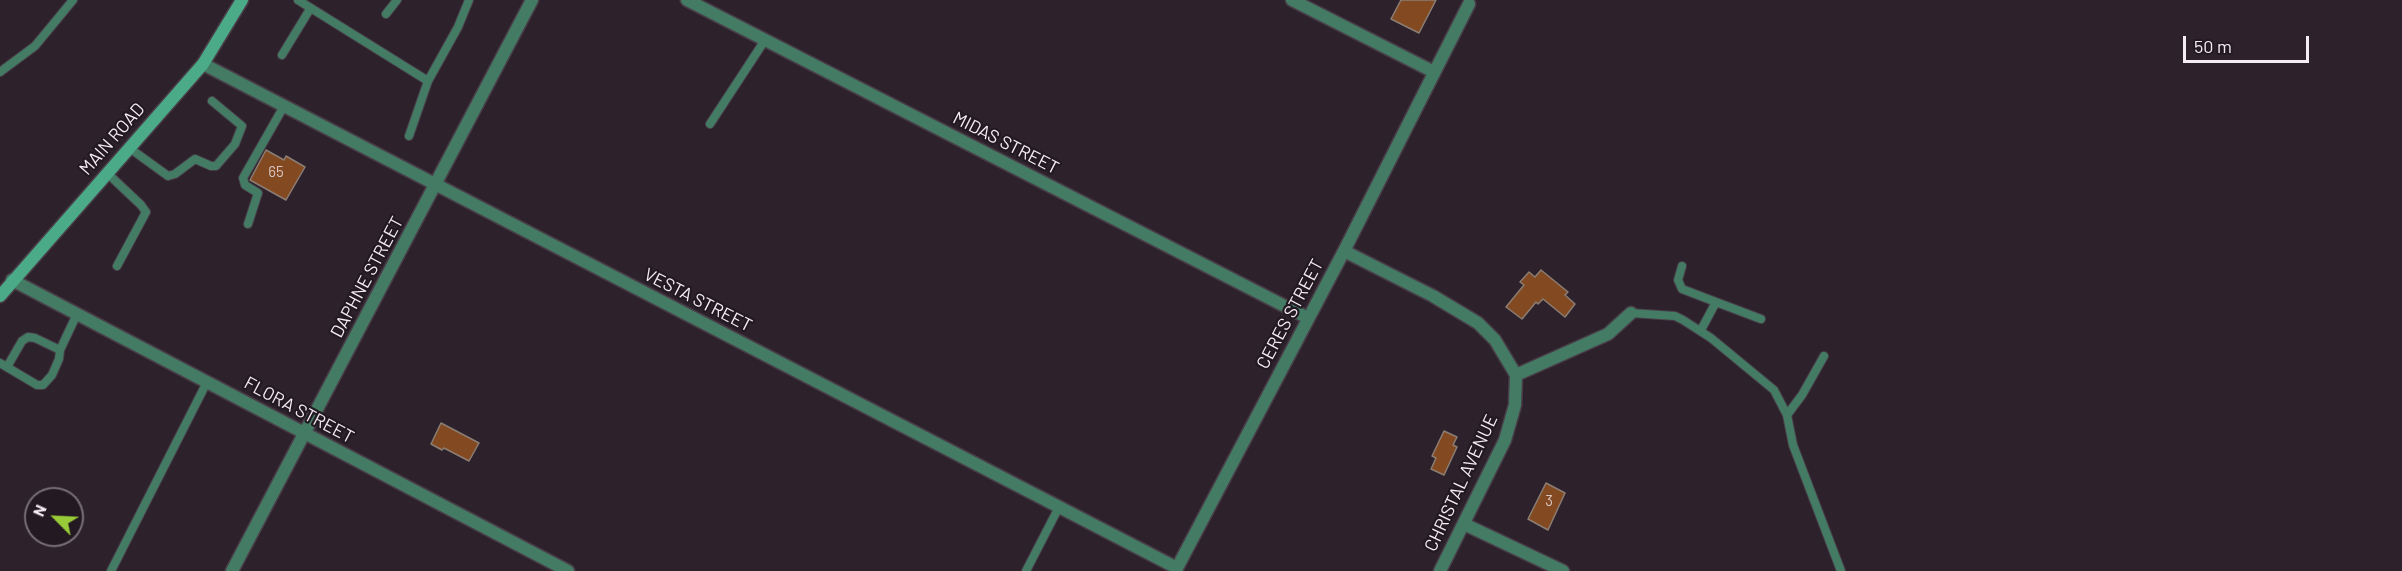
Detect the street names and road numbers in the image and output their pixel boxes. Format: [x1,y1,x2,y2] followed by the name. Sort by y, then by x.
[75,99,149,179] street label: MAIN ROAD
[949,107,1063,179] street label: MIDAS STREET
[326,213,408,341] street label: DAPHNE STREET
[1252,255,1328,373] street label: CERES STREET
[640,263,756,337] street label: VESTA STREET
[240,372,358,448] street label: FLORA STREET
[1420,411,1502,555] street label: CHRISTAL AVENUE

